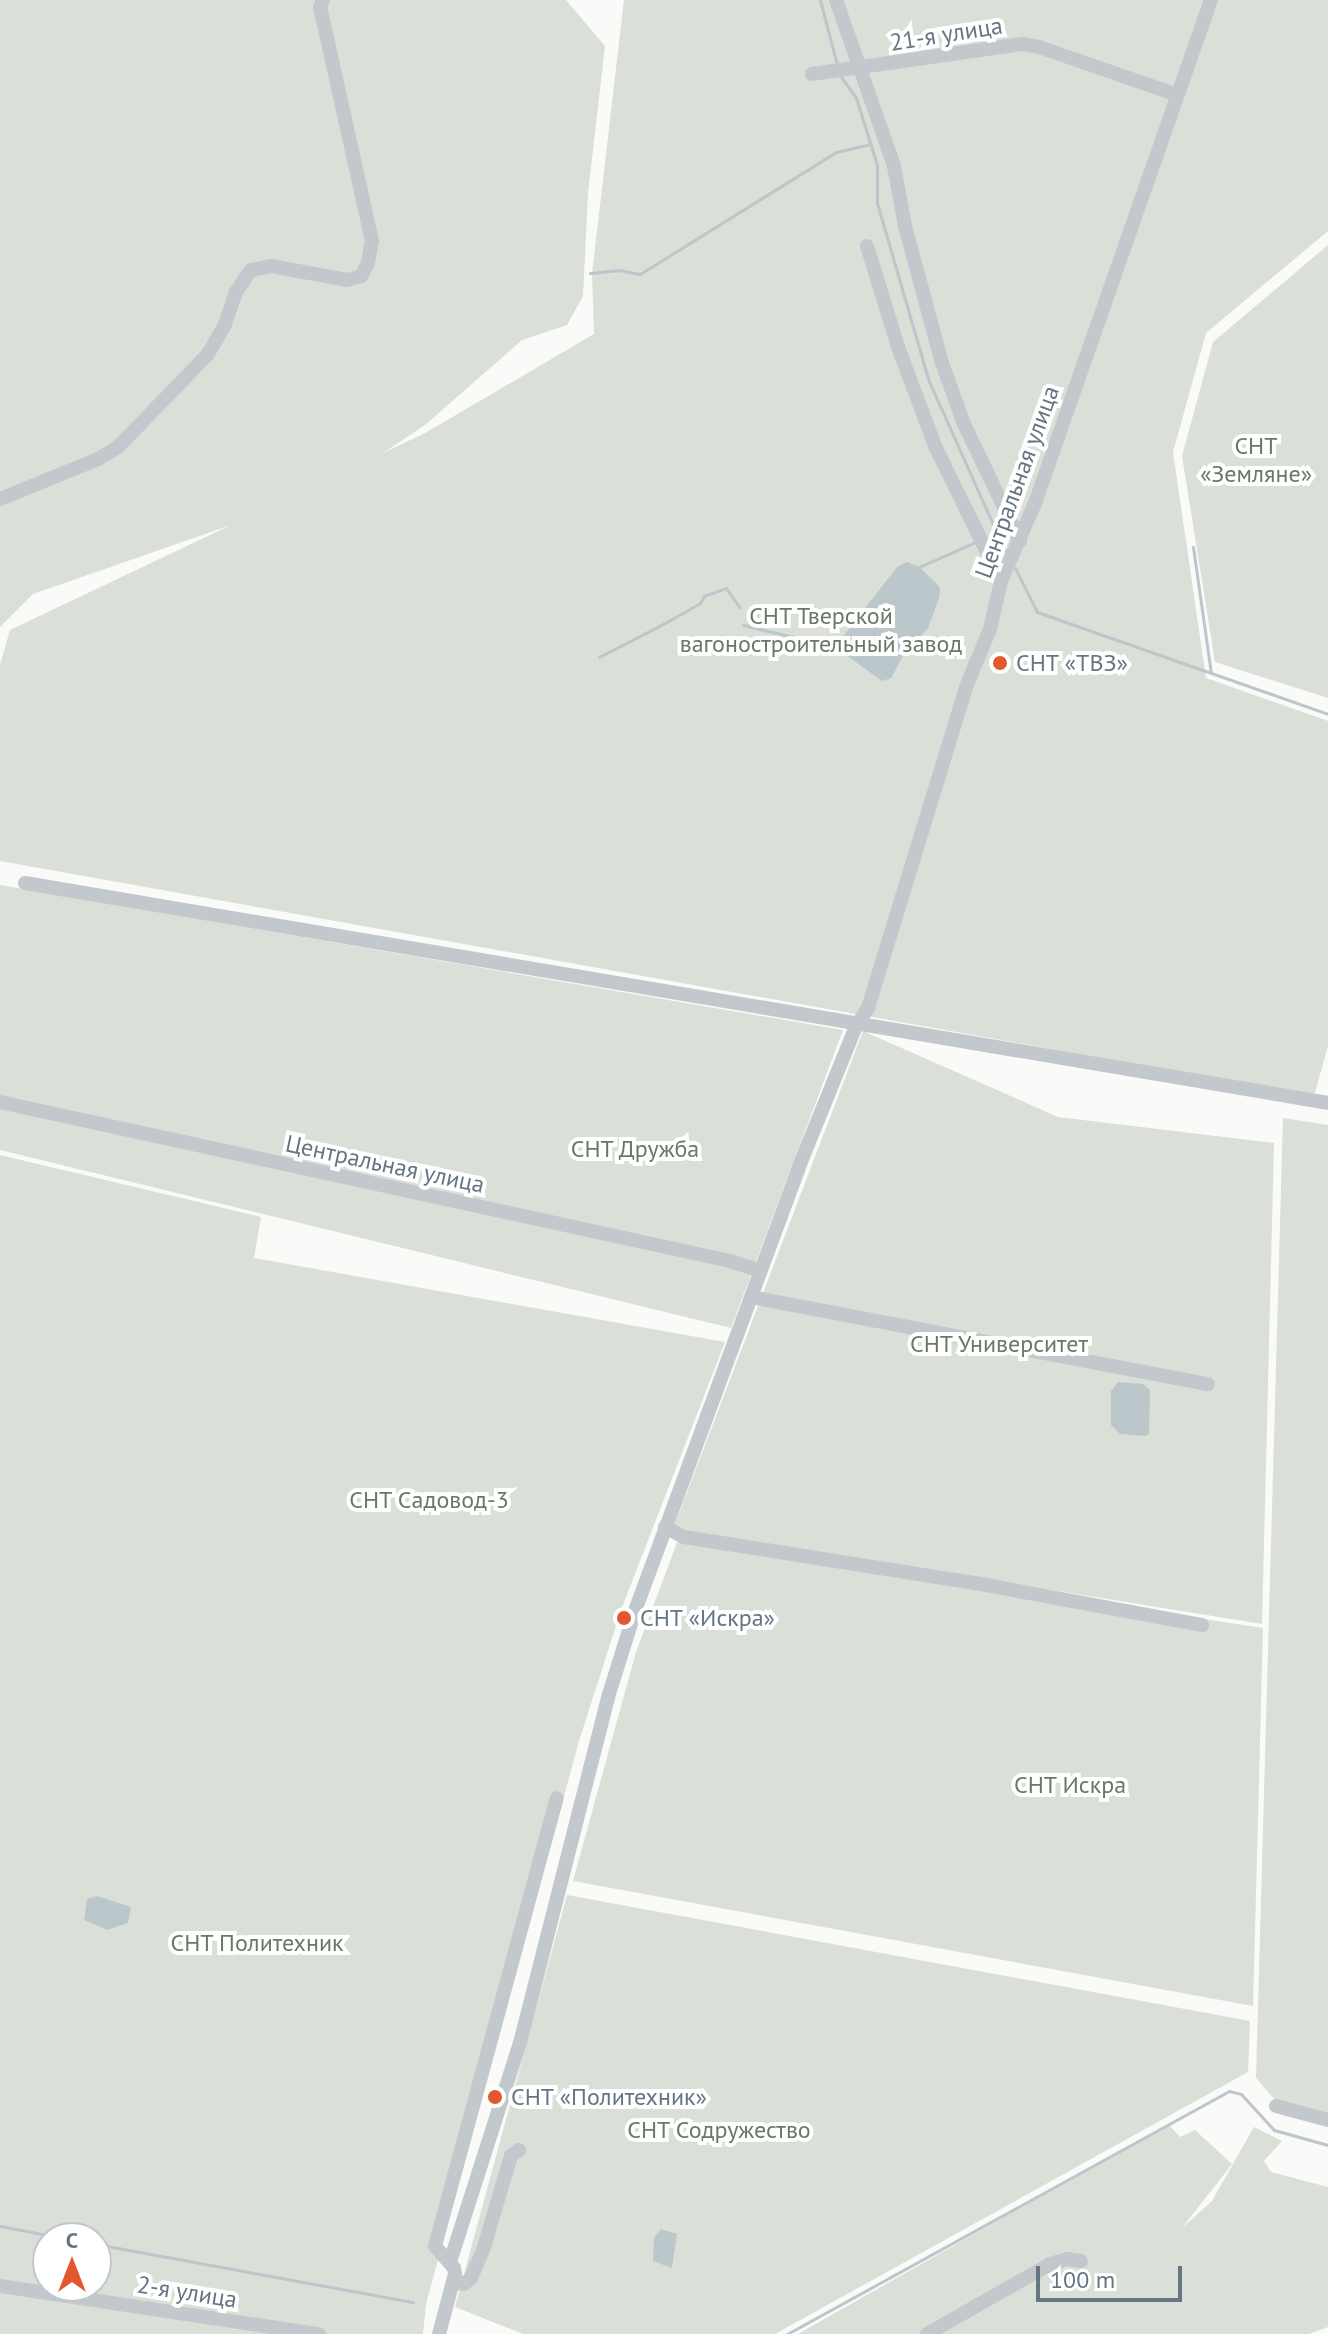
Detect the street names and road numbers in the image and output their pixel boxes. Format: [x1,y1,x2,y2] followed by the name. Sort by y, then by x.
[888,11,1004,57] street label: 21-я улица
[969,382,1065,582] street label: Центральная улица
[283,1129,487,1199] street label: Центральная улица
[135,2270,239,2314] street label: 2-я улица

